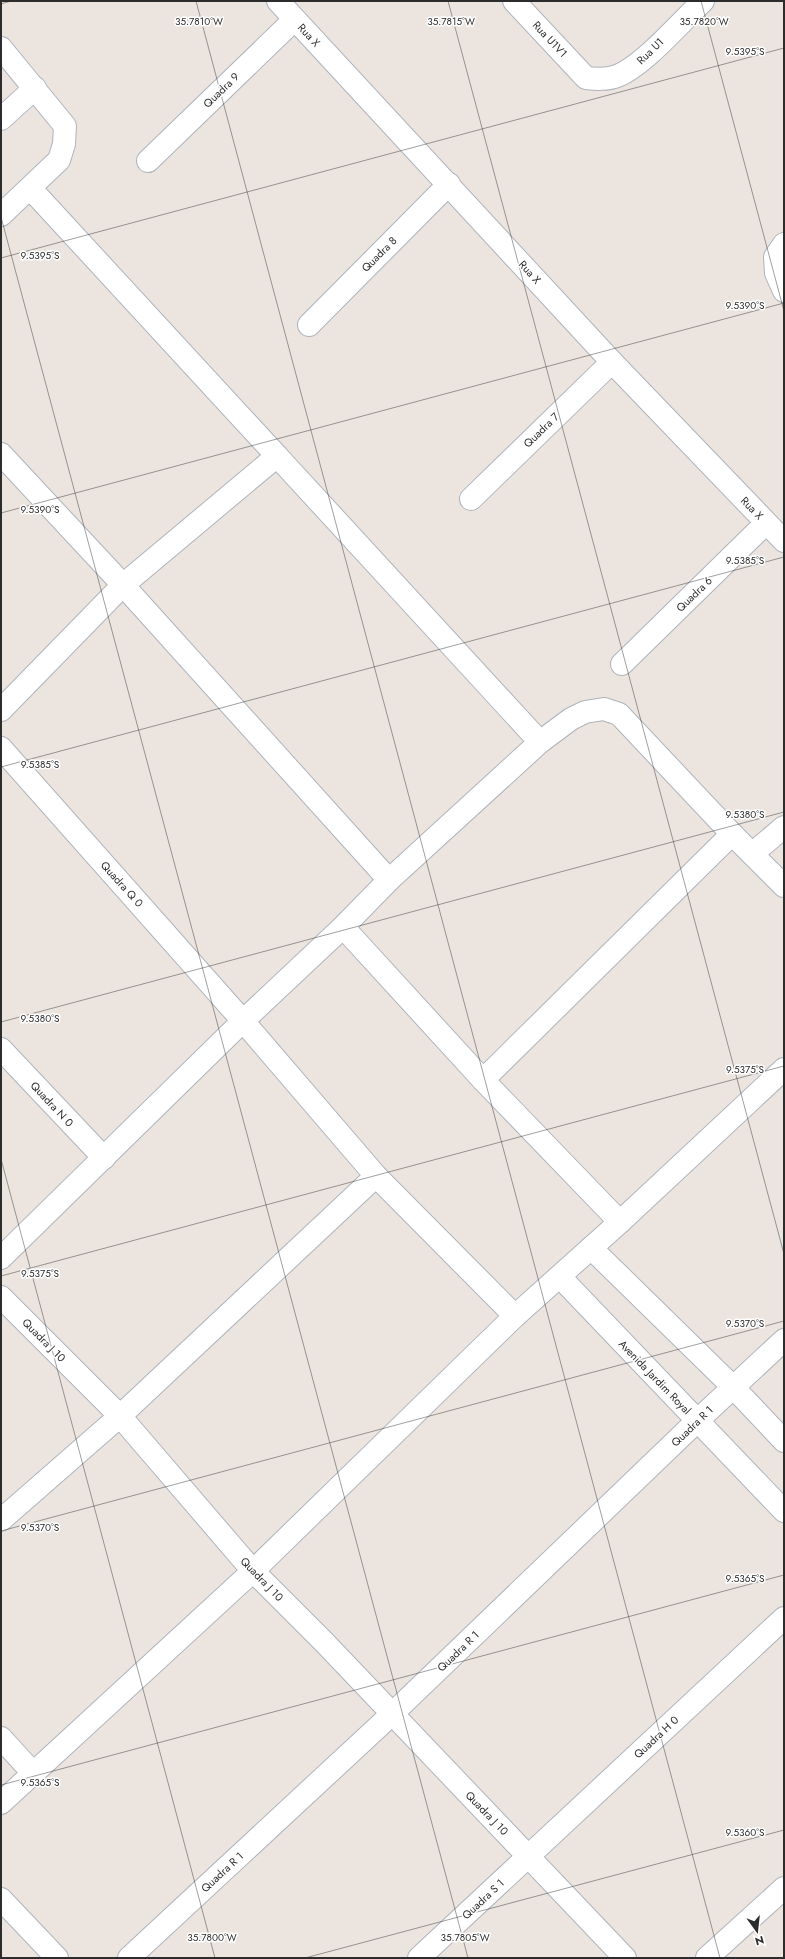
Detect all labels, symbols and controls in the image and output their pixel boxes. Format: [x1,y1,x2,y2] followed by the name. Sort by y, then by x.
[175,14,223,29] text: 35.7810°W
[427,14,475,29] text: 35.7815°W
[679,14,729,29] text: 35.7820°W
[529,17,571,61] street label: Rua U1V1
[294,20,324,50] street label: Rua X
[633,34,667,68] street label: Rua U1
[726,44,765,59] text: 9.5395°S
[199,69,243,111] street label: Quadra 9
[358,233,400,275] street label: Quadra 8
[21,248,60,263] text: 9.5395°S
[515,257,545,287] street label: Rua X
[725,298,765,313] text: 9.5390°S
[520,409,563,451] street label: Quadra 7
[737,493,767,523] street label: Rua X
[20,502,60,517] text: 9.5390°S
[726,553,765,568] text: 9.5385°S
[672,573,716,615] street label: Quadra 6
[21,757,60,772] text: 9.5385°S
[726,807,765,822] text: 9.5380°S
[97,857,147,911] street label: Quadra Q 0
[21,1011,60,1026] text: 9.5380°S
[726,1062,765,1077] text: 9.5375°S
[27,1078,77,1131] street label: Quadra N 0
[21,1266,60,1281] text: 9.5375°S
[19,1315,70,1366] street label: Quadra J 10
[726,1316,765,1331] text: 9.5370°S
[615,1336,695,1418] street label: Avenida Jardim Royal
[667,1402,717,1450] street label: Quadra R 1
[21,1520,60,1535] text: 9.5370°S
[237,1553,287,1605] street label: Quadra J 10
[726,1571,765,1586] text: 9.5365°S
[433,1627,483,1675] street label: Quadra R 1
[630,1712,682,1762] street label: Quadra H 0
[21,1775,60,1790] text: 9.5365°S
[462,1787,512,1839] street label: Quadra J 10
[725,1825,765,1840] text: 9.5360°S
[197,1848,247,1896] street label: Quadra R 1
[458,1875,508,1923] street label: Quadra S 1
[737,1911,777,1951] north arrow
[187,1930,237,1945] text: 35.7800°W
[440,1930,490,1945] text: 35.7805°W
[753,1932,766,1950] text: N

